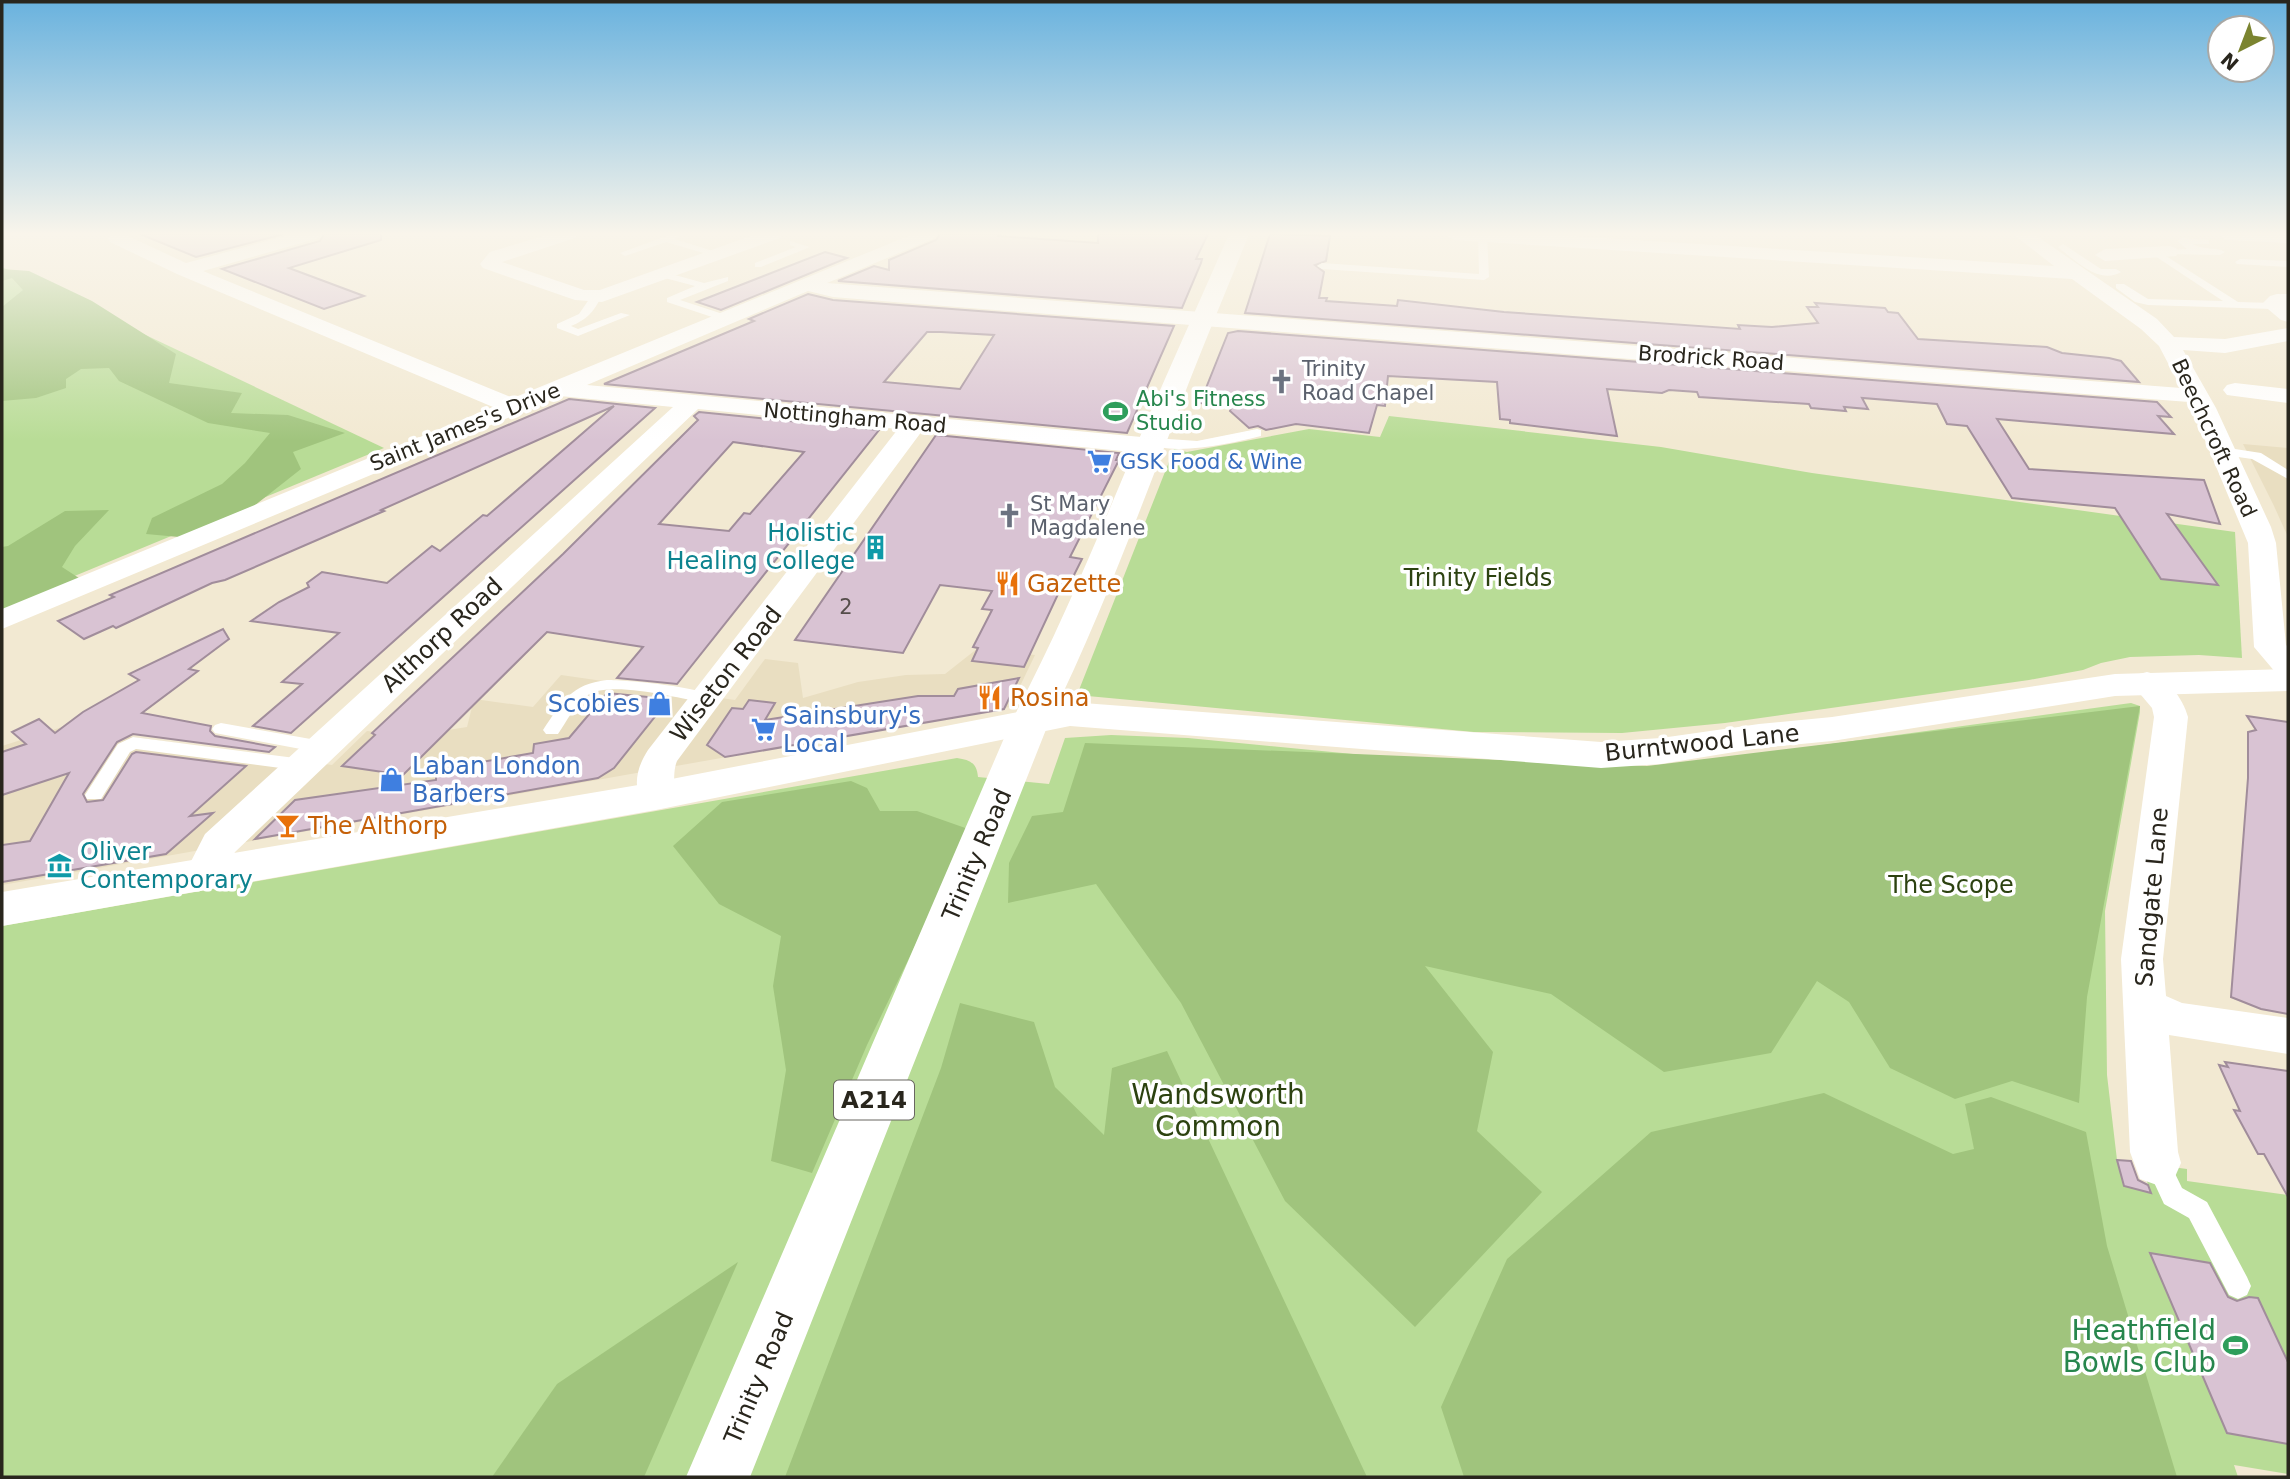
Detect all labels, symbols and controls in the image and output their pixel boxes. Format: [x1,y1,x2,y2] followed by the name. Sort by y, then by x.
[2206,14,2276,84] north arrow
[2216,48,2243,75] text: N
[1637,341,1785,375] street label: Brodrick Road
[2167,355,2261,521] street label: Beechcroft Road
[1301,357,1434,405] place label: Trinity Road Chapel
[1268,367,1296,395] church icon: Trinity Road Chapel
[366,378,564,476] street label: Saint James's Drive
[1136,387,1266,435] place label: Abi's Fitness Studio
[1102,397,1130,425] sports icon: Abi's Fitness Studio
[763,398,947,438] street label: Nottingham Road
[1086,448,1114,476] supermarket icon: GSK Food & Wine
[1120,450,1303,474] place label: GSK Food & Wine
[1030,492,1146,540] place label: St Mary Magdalene
[996,502,1024,530] church icon: St Mary Magdalene
[667,519,855,575] place label: Holistic Healing College
[861,533,889,561] building icon: Holistic Healing College
[1403,564,1552,592] park label: Trinity Fields
[993,570,1021,598] restaurant icon: Gazette
[1027,570,1121,598] place label: Gazette
[376,572,508,698] street label: Althorp Road
[839,595,853,619] house number: 2
[664,601,788,747] street label: Wiseton Road
[976,684,1004,712] restaurant icon: Rosina
[1010,684,1089,712] place label: Rosina
[548,690,640,718] place label: Scobies
[646,690,674,718] shop icon: Scobies
[783,702,921,758] place label: Sainsbury's Local
[749,716,777,744] supermarket icon: Sainsbury's Local
[1603,719,1801,767] street label: Burntwood Lane
[412,752,581,808] place label: Laban London Barbers
[378,766,406,794] shop icon: Laban London Barbers
[936,785,1017,926] street label: Trinity Road
[2130,806,2174,988] street label: Sandgate Lane
[274,812,302,840] bar icon: The Althorp
[307,812,448,840] place label: The Althorp
[80,838,253,894] place label: Oliver Contemporary
[46,852,74,880] museum icon: Oliver Contemporary
[1887,871,2014,899] park label: The Scope
[1131,1078,1305,1143] park label: Wandsworth Common
[834,1080,914,1120] road number: A214
[718,1308,799,1449] street label: Trinity Road
[2063,1314,2216,1379] place label: Heathfield Bowls Club
[2222,1332,2250,1360] sports icon: Heathfield Bowls Club

